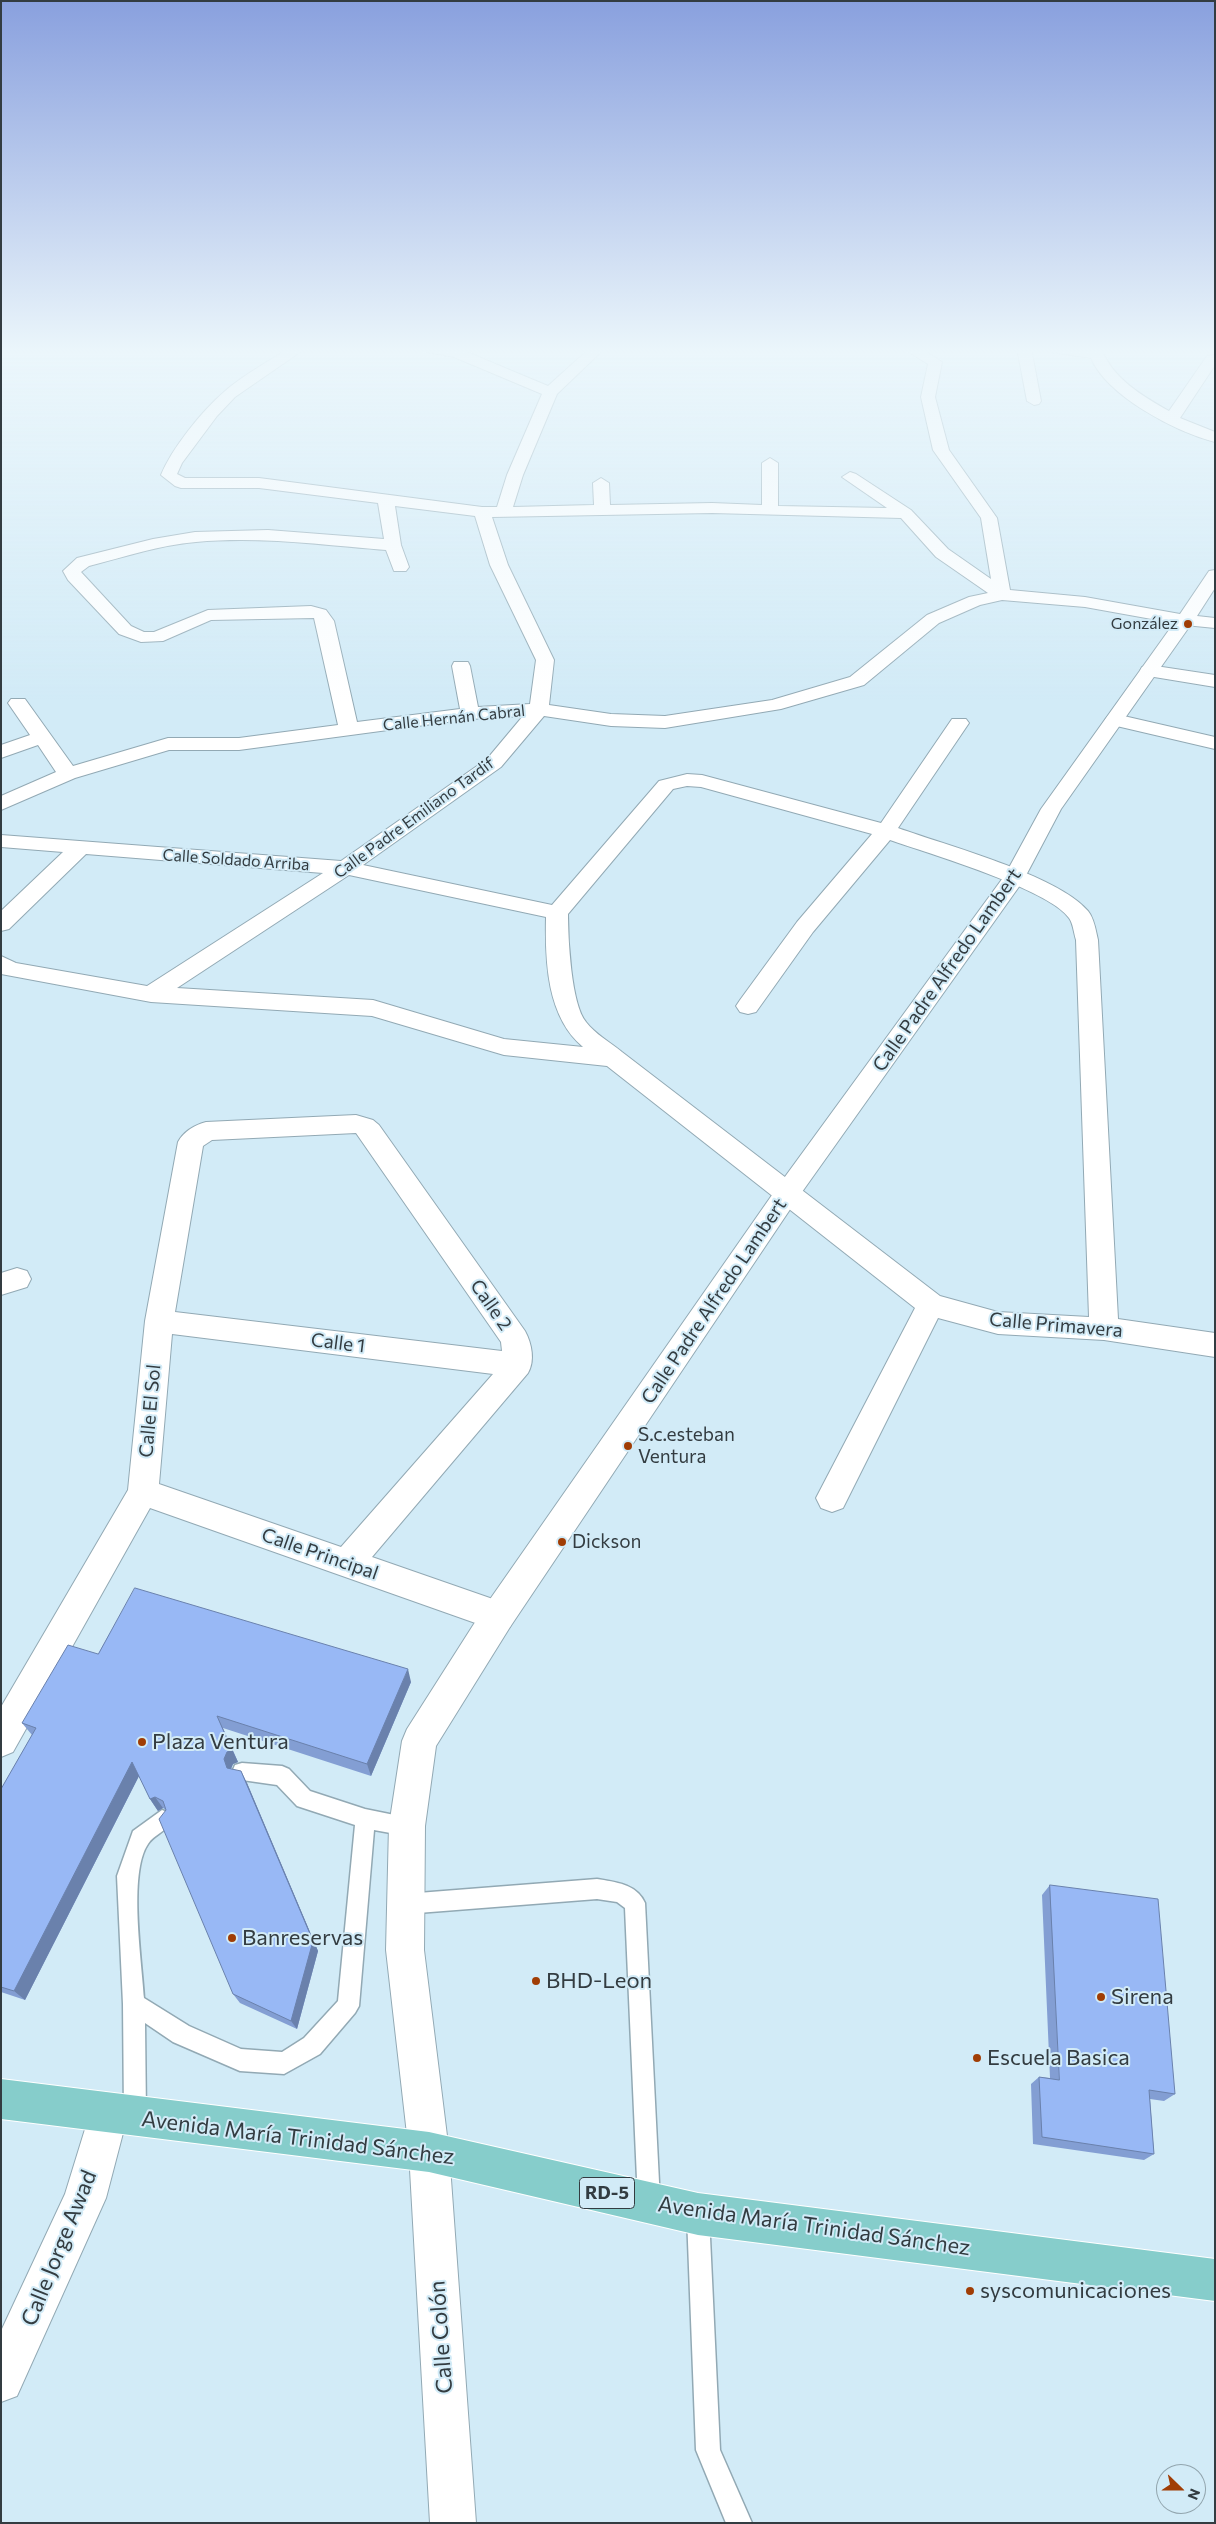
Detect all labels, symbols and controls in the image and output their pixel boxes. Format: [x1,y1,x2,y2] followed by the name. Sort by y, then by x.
[1111,614,1178,634] place label: González
[1182,618,1194,630] marker: González
[382,701,526,735] street label: Calle Hernán Cabral
[330,753,498,883] street label: Calle Padre Emiliano Tardif
[162,845,310,875] street label: Calle Soldado Arriba
[868,864,1026,1076] street label: Calle Padre Alfredo Lambert
[637,1194,791,1408] street label: Calle Padre Alfredo Lambert
[465,1275,517,1335] street label: Calle 2
[988,1308,1124,1342] street label: Calle Primavera
[310,1328,366,1358] street label: Calle 1
[135,1364,165,1458] street label: Calle El Sol
[638,1424,735,1468] place label: S.c.esteban Ventura
[622,1440,634,1452] marker: S.c.esteban Ventura
[259,1523,381,1585] street label: Calle Principal
[572,1531,641,1553] place label: Dickson
[556,1536,568,1548] marker: Dickson
[152,1729,289,1755] place label: Plaza Ventura
[136,1736,148,1748] marker: Plaza Ventura
[242,1925,363,1951] place label: Banreservas
[226,1932,238,1944] marker: Banreservas
[546,1968,652,1994] place label: BHD-Leon
[530,1975,542,1987] marker: BHD-Leon
[1111,1984,1174,2010] place label: Sirena
[1095,1991,1107,2003] marker: Sirena
[987,2045,1130,2071] place label: Escuela Basica
[971,2052,983,2064] marker: Escuela Basica
[140,2106,456,2170] street label: Avenida María Trinidad Sánchez
[16,2166,102,2330] street label: Calle Jorge Awad
[580,2178,634,2208] road number: RD-5
[656,2191,972,2261] street label: Avenida María Trinidad Sánchez
[980,2278,1171,2304] place label: syscomunicaciones
[424,2280,458,2394] street label: Calle Colón
[964,2285,976,2297] marker: syscomunicaciones
[1156,2464,1206,2514] north arrow
[1185,2486,1204,2502] text: N

